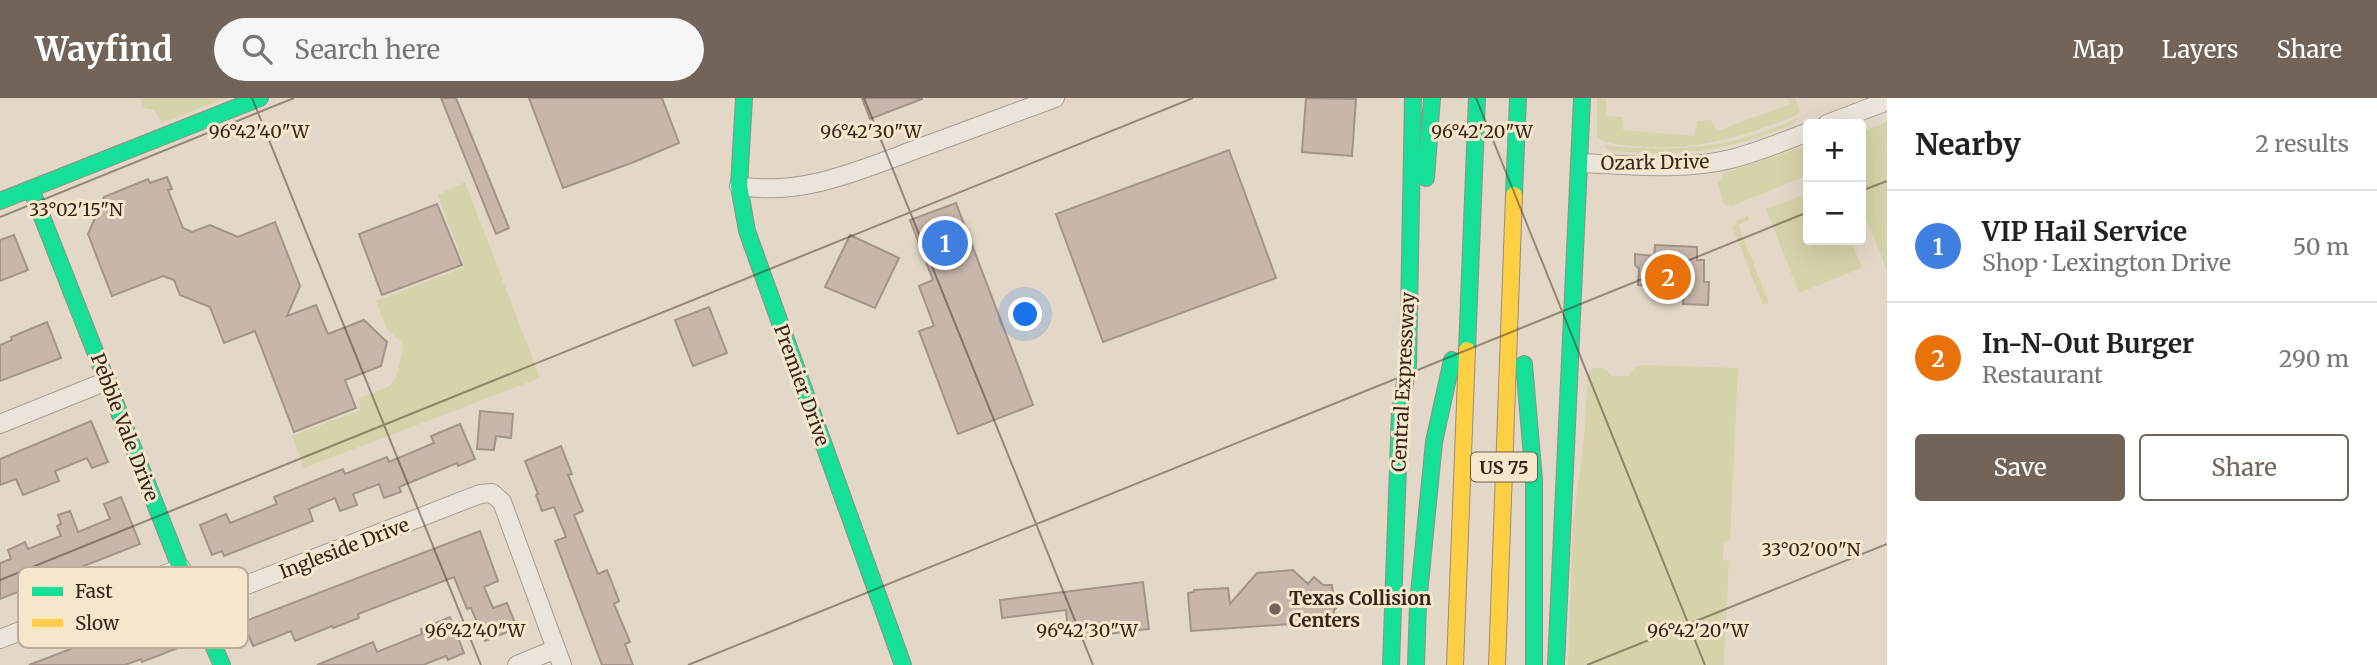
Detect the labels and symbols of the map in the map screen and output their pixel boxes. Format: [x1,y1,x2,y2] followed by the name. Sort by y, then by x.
[209,120,310,143] text: 96°42'40"W
[820,120,923,143] text: 96°42'30"W
[1431,120,1534,143] text: 96°42'20"W
[1601,149,1710,175] street label: Ozark Drive
[29,198,123,221] text: 33°02'15"N
[922,217,968,269] pin: 1
[1645,251,1691,303] pin: 2
[1386,292,1420,472] street label: Central Expressway
[1008,297,1042,331] your location
[769,321,835,449] street label: Premier Drive
[86,350,164,504] street label: Pebble Vale Drive
[1471,452,1537,482] road number: US 75
[276,512,412,584] street label: Ingleside Drive
[1761,538,1861,561] text: 33°02'00"N
[18,567,248,648] legend
[75,579,113,603] text: Fast
[1289,586,1432,632] place label: Texas Collision Centers
[1267,601,1283,617] marker: Texas Collision Centers
[75,611,120,635] text: Slow
[425,619,526,642] text: 96°42'40"W
[1036,619,1139,642] text: 96°42'30"W
[1647,619,1750,642] text: 96°42'20"W

